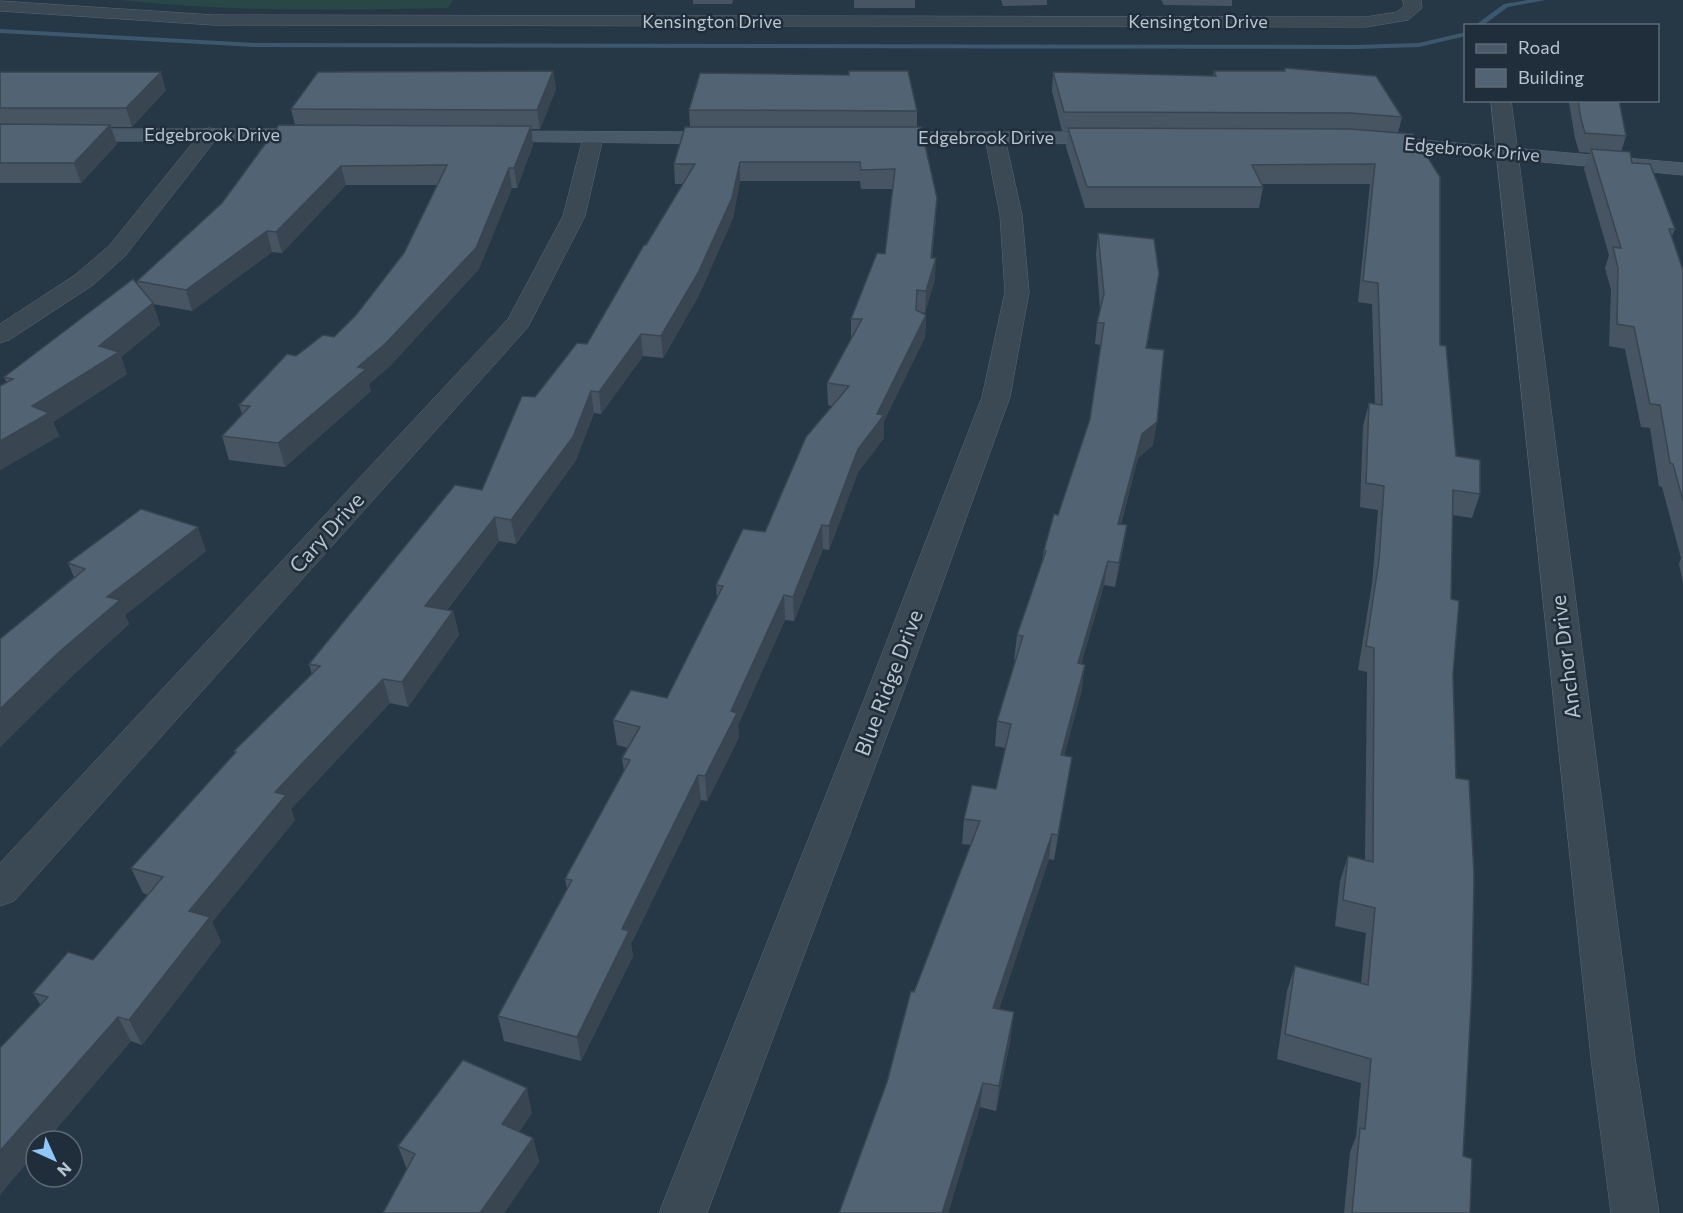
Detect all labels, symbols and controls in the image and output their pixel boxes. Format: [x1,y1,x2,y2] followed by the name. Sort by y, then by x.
[642,10,782,32] street label: Kensington Drive
[1128,10,1268,32] street label: Kensington Drive
[1464,24,1659,102] legend
[1518,36,1560,58] text: Road
[1518,66,1584,88] text: Building
[144,123,280,145] street label: Edgebrook Drive
[918,126,1054,148] street label: Edgebrook Drive
[1403,132,1541,166] street label: Edgebrook Drive
[283,487,368,577] street label: Cary Drive
[1545,594,1585,721] street label: Anchor Drive
[848,606,927,759] street label: Blue Ridge Drive
[24,1129,84,1189] north arrow
[54,1159,76,1181] text: N

